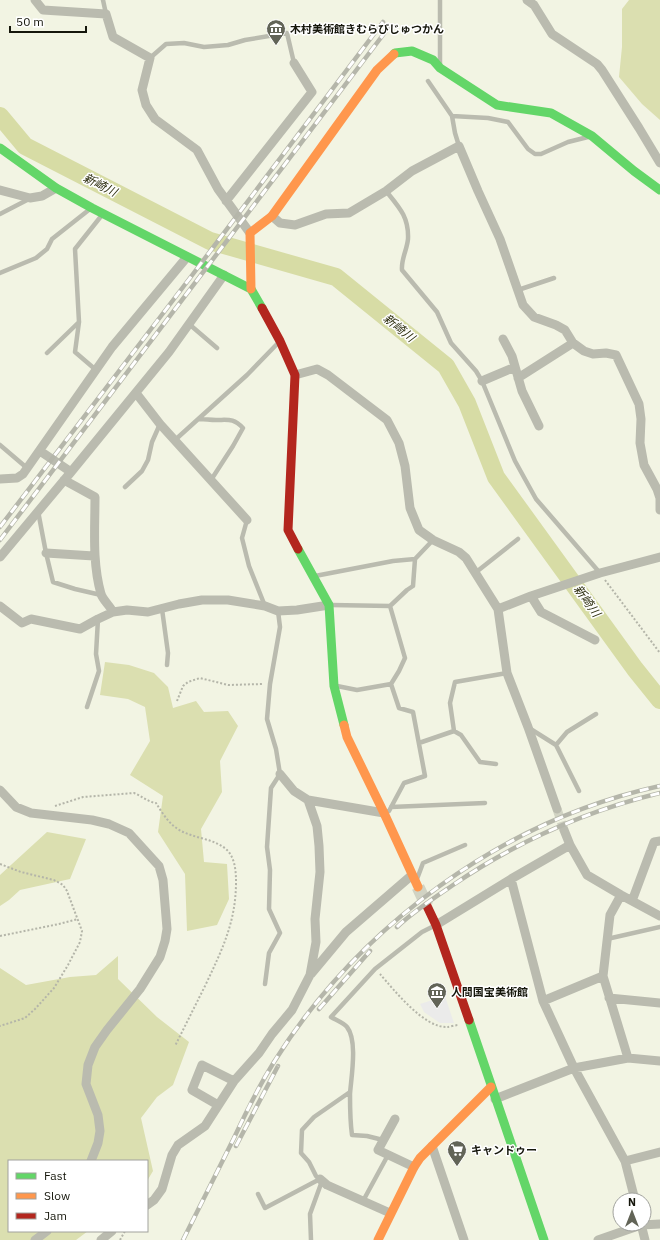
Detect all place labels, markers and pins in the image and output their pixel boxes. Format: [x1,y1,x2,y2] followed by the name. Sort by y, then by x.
[265,18,287,46] museum icon: 木村美術館きむらびじゅつかん
[290,22,444,36] place label: 木村美術館きむらびじゅつかん
[426,981,448,1009] museum icon: 人間国宝美術館
[451,985,528,999] place label: 人間国宝美術館
[446,1139,468,1167] supermarket icon: キャンドゥー
[471,1143,537,1157] place label: キャンドゥー

